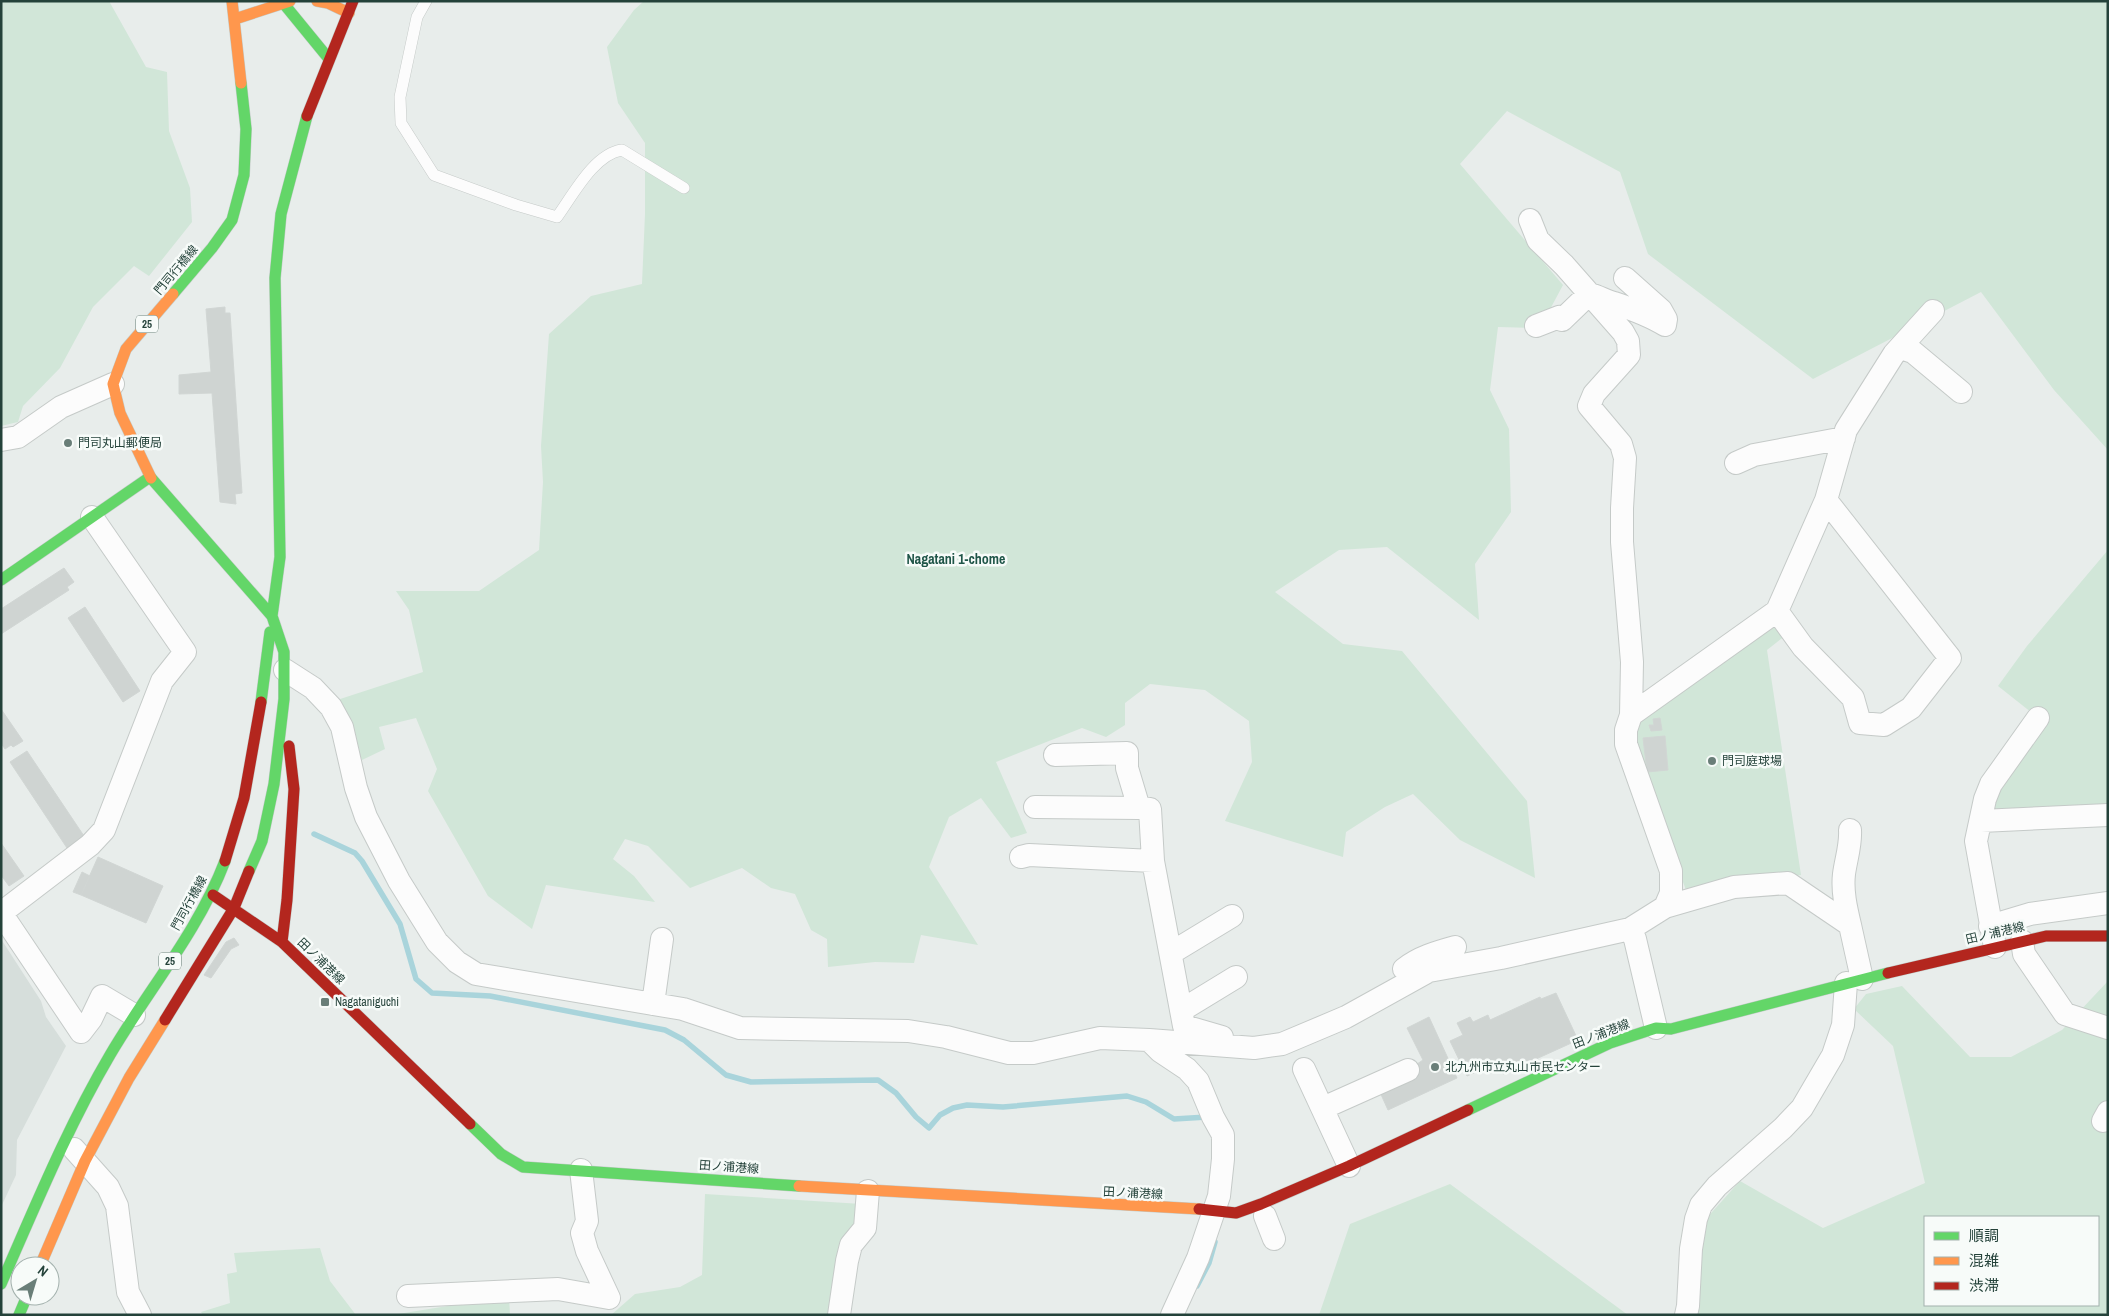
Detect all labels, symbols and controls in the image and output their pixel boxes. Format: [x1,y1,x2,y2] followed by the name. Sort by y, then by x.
[151,242,201,298] street label: 門司行橋線
[136,316,158,332] road number: 25
[78,435,162,451] place label: 門司丸山郵便局
[62,437,74,449] marker: 門司丸山郵便局
[907,550,1005,568] district label: Nagatani 1-chome
[1722,753,1782,769] place label: 門司庭球場
[1706,755,1718,767] marker: 門司庭球場
[167,873,211,933] street label: 門司行橋線
[1964,918,2026,948] street label: 田ノ浦港線
[294,934,348,988] street label: 田ノ浦港線
[159,952,181,969] road number: 25
[335,994,399,1010] place label: Nagataniguchi
[319,996,331,1008] marker: Nagataniguchi
[1570,1016,1632,1052] street label: 田ノ浦港線
[1445,1059,1601,1075] place label: 北九州市立丸山市民センター
[1429,1061,1441,1073] marker: 北九州市立丸山市民センター
[699,1157,759,1177] street label: 田ノ浦港線
[1103,1183,1163,1203] street label: 田ノ浦港線
[1924,1216,2099,1306] legend
[1969,1225,1999,1246] text: 順調
[1969,1250,1999,1271] text: 混雑
[10,1256,60,1306] north arrow
[34,1261,52,1280] text: N
[1969,1275,1999,1296] text: 渋滞

